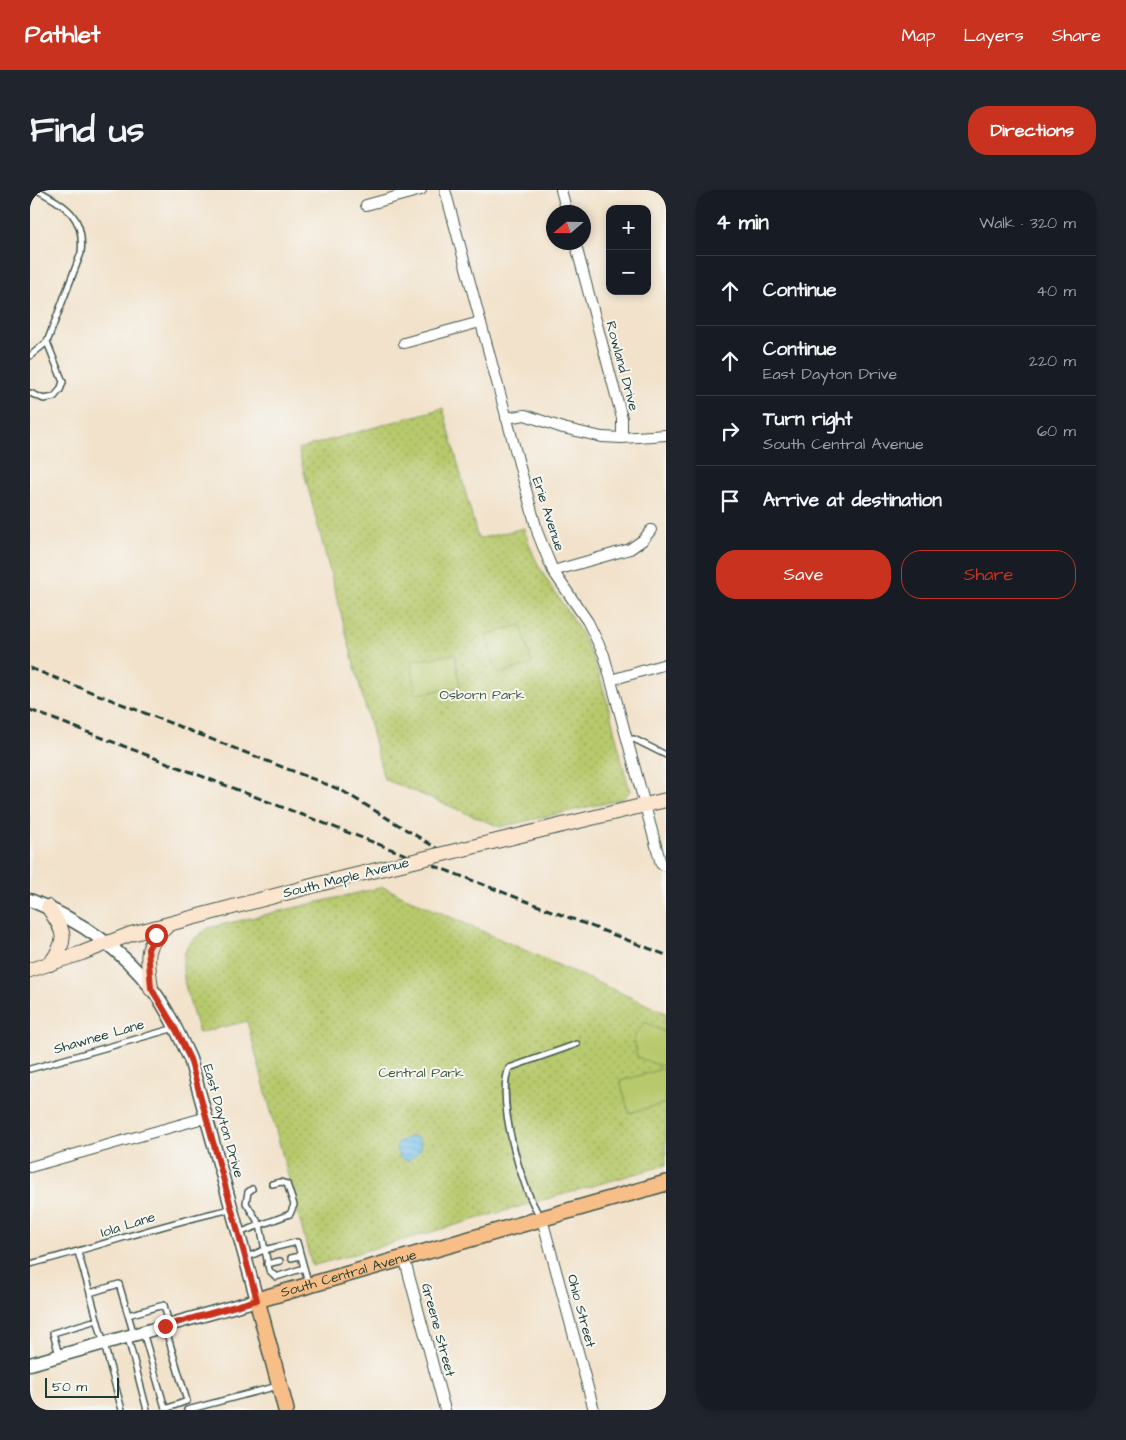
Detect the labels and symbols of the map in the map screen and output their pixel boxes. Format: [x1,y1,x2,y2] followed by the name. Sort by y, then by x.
[546,205,591,250] north arrow
[600,319,644,413] street label: Rowland Drive
[527,474,570,554] street label: Erie Avenue
[440,685,525,705] park label: Osborn Park
[281,853,412,903] street label: South Maple Avenue
[145,924,168,947] route start
[51,1014,147,1060] street label: Shawnee Lane
[197,1062,249,1181] street label: East Dayton Drive
[378,1063,464,1083] park label: Central Park
[98,1207,158,1243] street label: Iola Lane
[278,1245,419,1303] street label: South Central Avenue
[562,1272,600,1350] street label: Ohio Street
[416,1281,460,1379] street label: Greene Street
[154,1315,177,1338] route end
[45,1375,119,1398] scale bar

